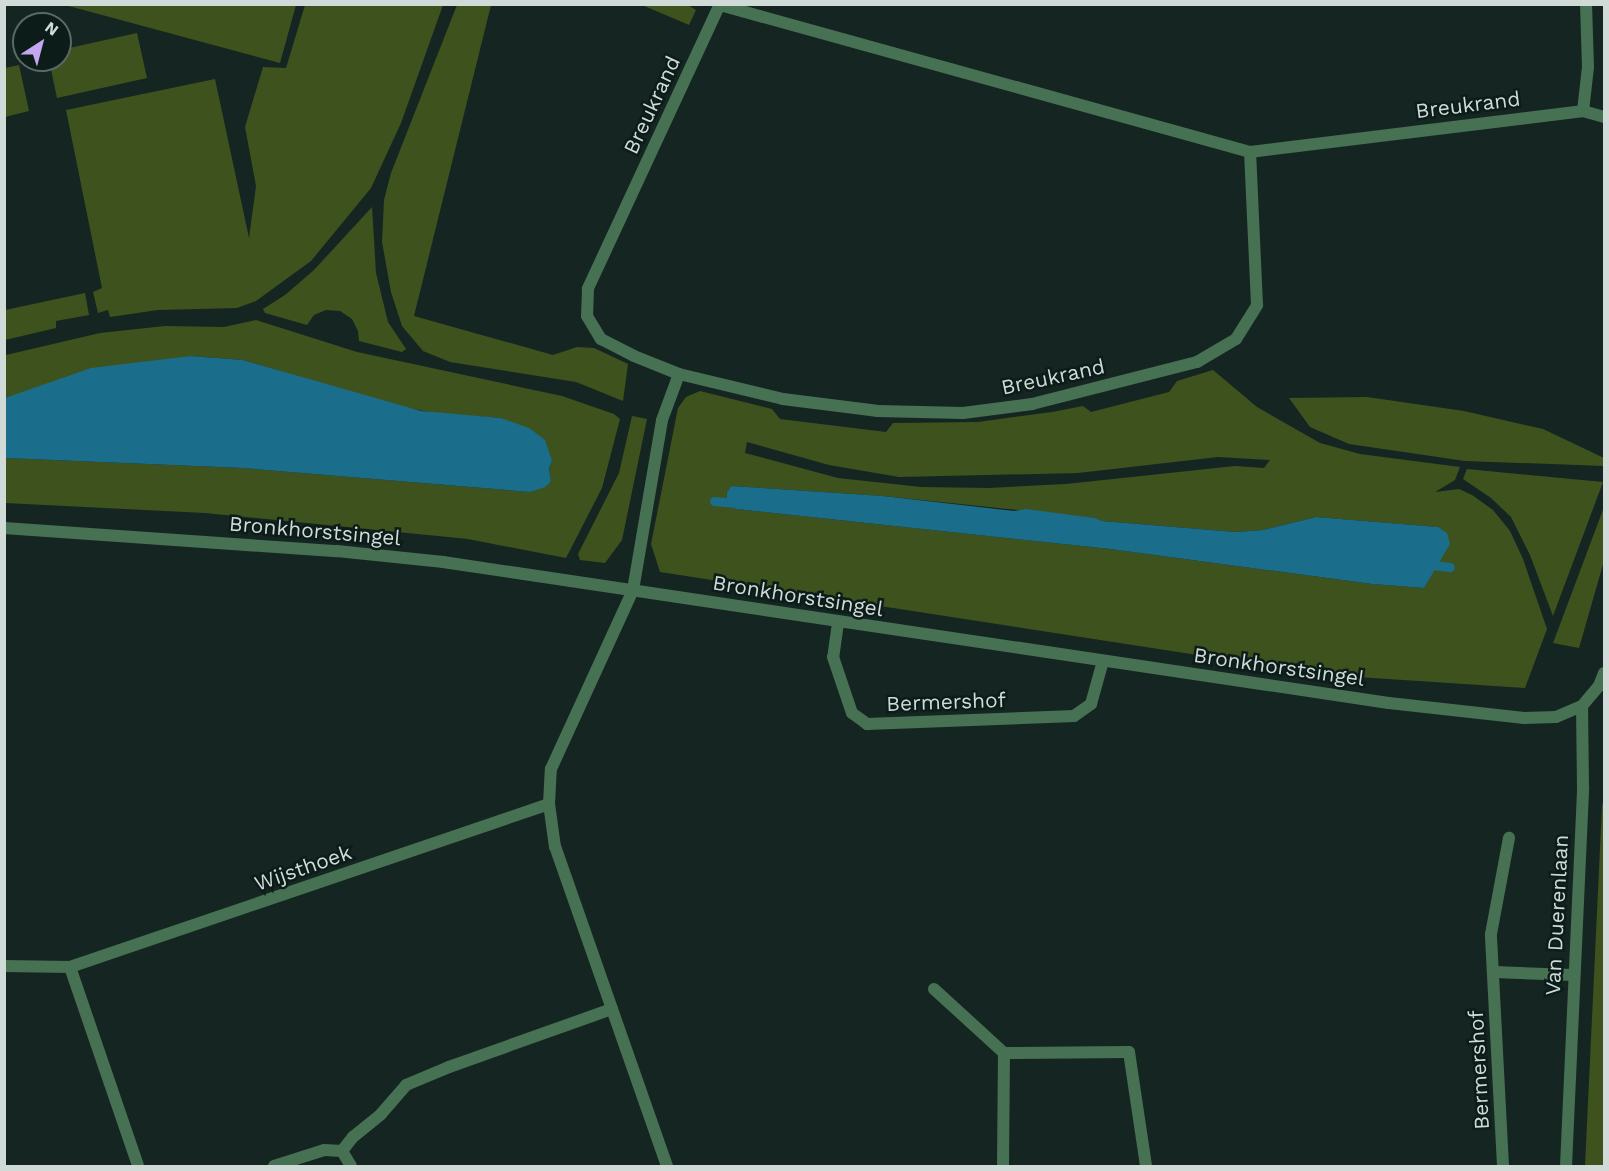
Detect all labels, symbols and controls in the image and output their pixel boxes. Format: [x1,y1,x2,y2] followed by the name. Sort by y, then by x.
[12,12,72,72] north arrow
[41,17,62,40] text: N
[618,52,686,158] street label: Breukrand
[1414,86,1522,124] street label: Breukrand
[999,354,1107,400] street label: Breukrand
[228,511,402,551] street label: Bronkhorstsingel
[711,570,885,622] street label: Bronkhorstsingel
[1192,643,1366,691] street label: Bronkhorstsingel
[886,687,1006,717] street label: Bermershof
[1540,834,1574,996] street label: Van Duerenlaan
[251,840,355,896] street label: Wijsthoek
[1463,1010,1495,1130] street label: Bermershof

